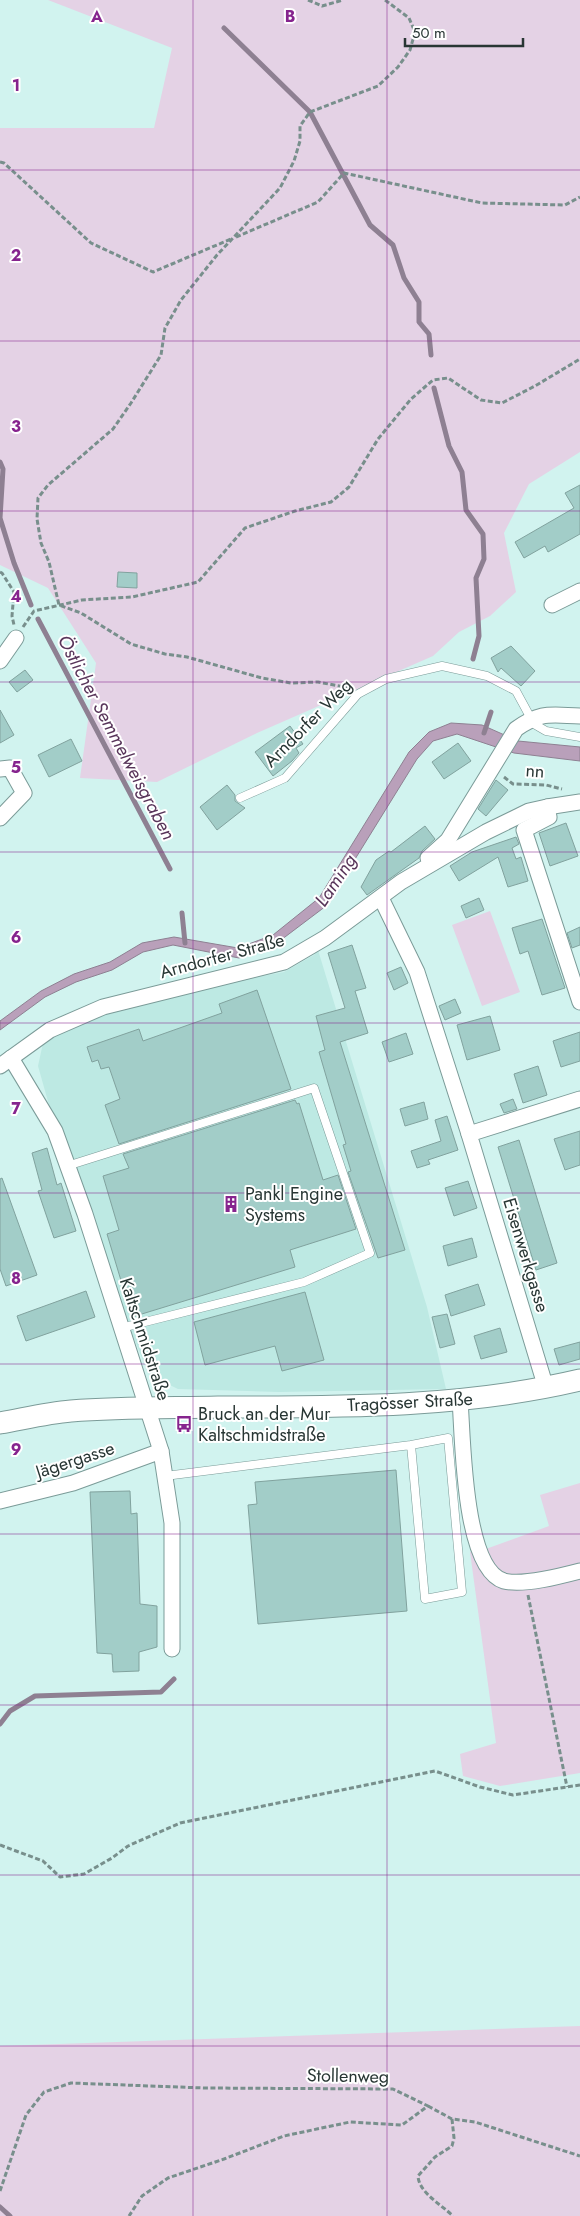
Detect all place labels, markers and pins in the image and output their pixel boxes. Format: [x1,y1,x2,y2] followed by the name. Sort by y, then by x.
[245,1181,343,1228] place label: Pankl Engine Systems
[221,1194,241,1214] building icon: Pankl Engine Systems
[198,1401,331,1448] place label: Bruck an der Mur Kaltschmidstraße
[174,1414,194,1434] bus stop icon: Bruck an der Mur Kaltschmidstraße

